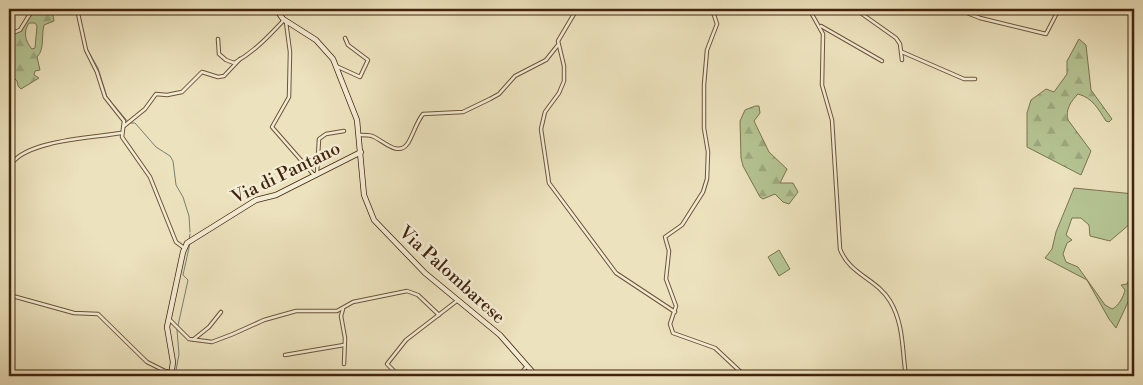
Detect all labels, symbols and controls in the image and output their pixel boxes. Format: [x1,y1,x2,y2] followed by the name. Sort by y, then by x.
[227,137,344,210] street label: Via di Pantano
[393,220,510,329] street label: Via Palombarese

